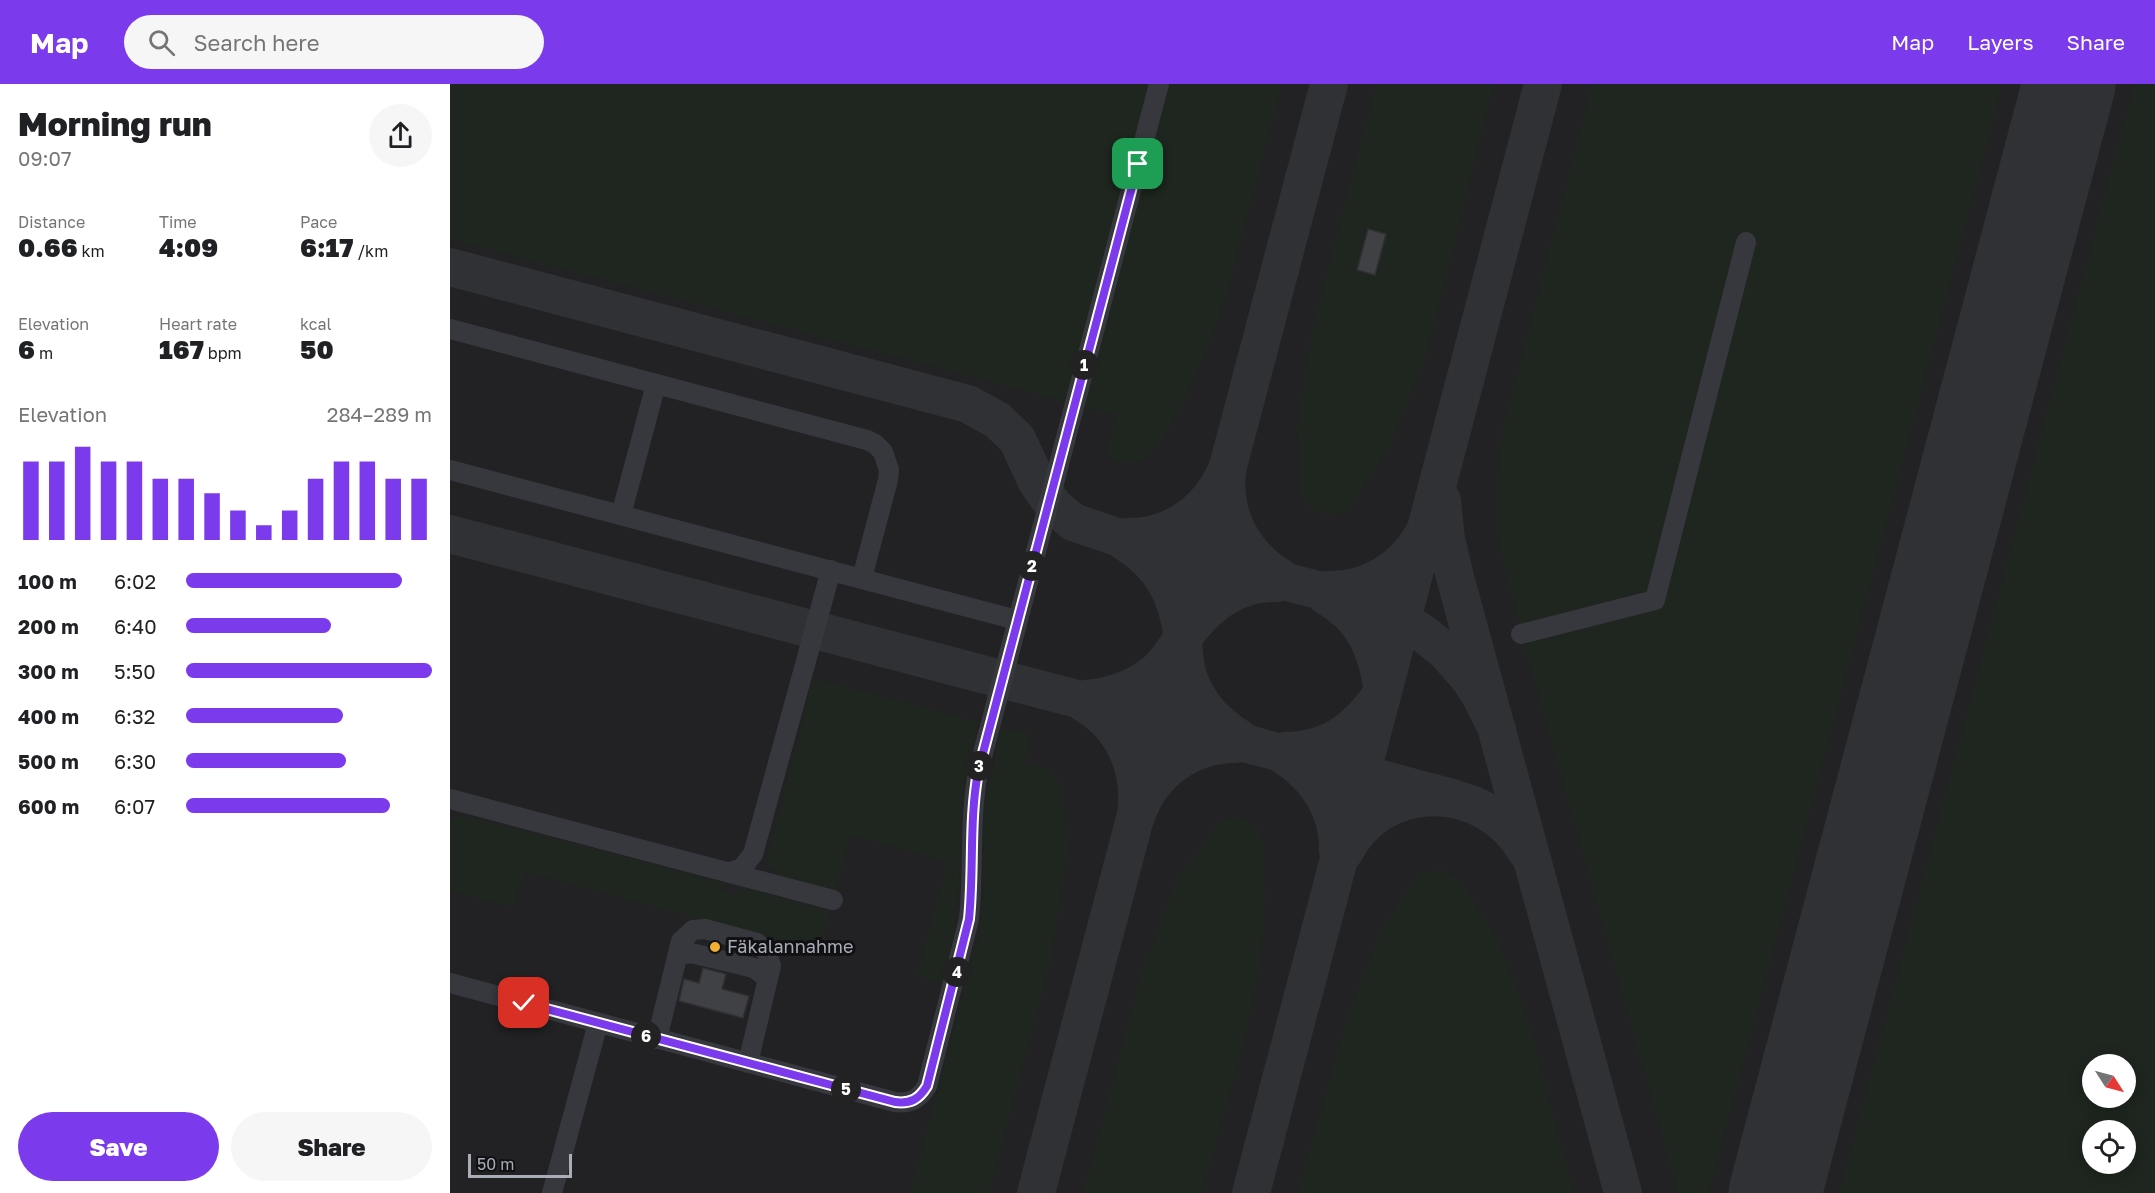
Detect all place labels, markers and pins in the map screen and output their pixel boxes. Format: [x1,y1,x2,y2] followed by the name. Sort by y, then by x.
[1112,138,1163,189] pin
[1069,350,1099,380] pin: 1
[1017,551,1047,581] pin: 2
[964,751,994,781] pin: 3
[727,935,853,957] place label: Fäkalannahme
[708,940,722,954] marker: Fäkalannahme
[942,957,972,987] pin: 4
[498,977,549,1028] pin
[631,1021,661,1051] pin: 6
[831,1074,861,1104] pin: 5

